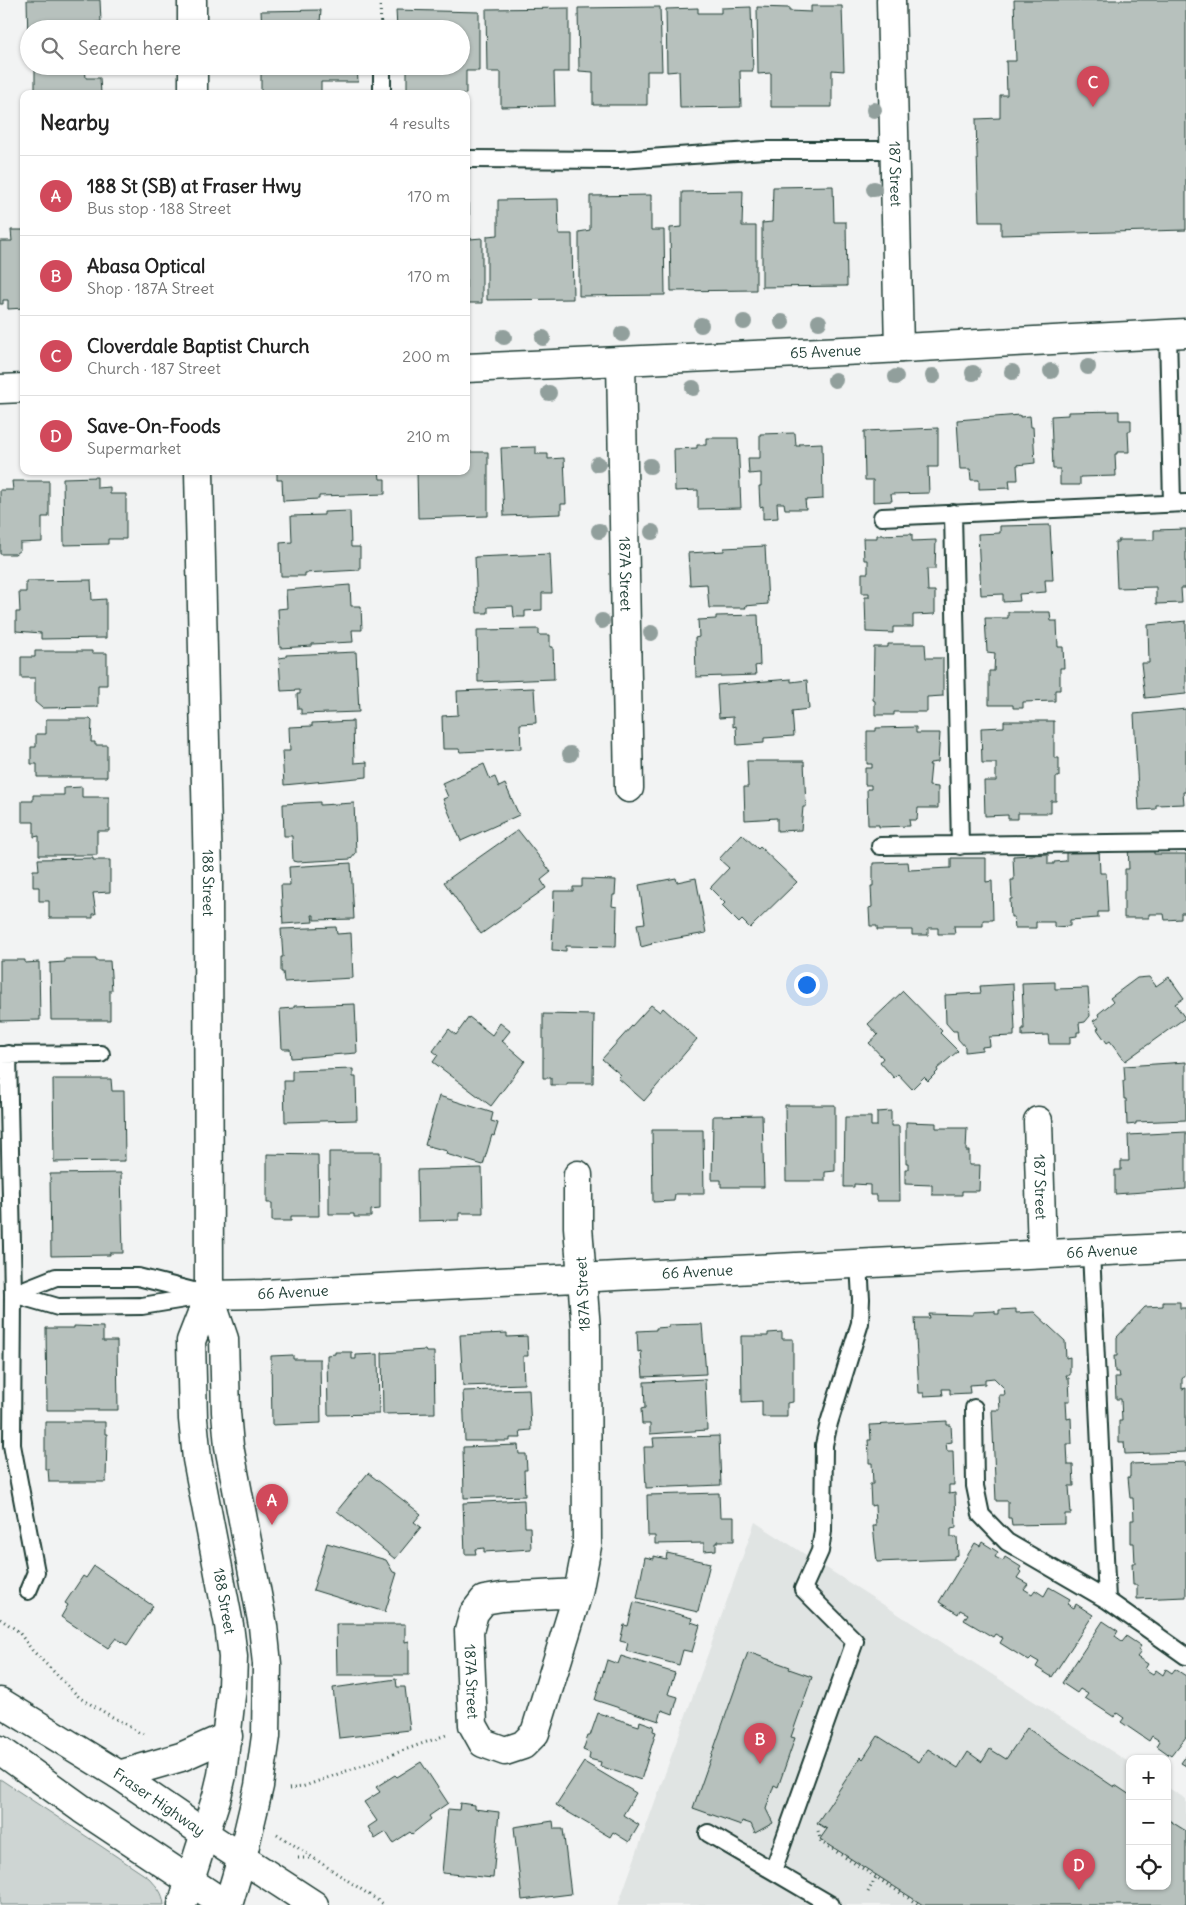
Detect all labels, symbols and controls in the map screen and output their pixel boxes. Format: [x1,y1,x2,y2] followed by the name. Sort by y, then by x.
[20,20,470,75] search box
[38,34,66,62] icon: search
[78,36,181,60] text: Search here
[1077,66,1109,107] pin: C
[40,109,110,136] text: Nearby
[389,113,450,133] text: 4 results
[885,141,906,207] street label: 187 Street
[87,174,301,198] text: 188 St (SB) at Fraser Hwy
[51,186,61,206] text: A
[407,186,450,206] text: 170 m
[87,198,231,218] text: Bus stop · 188 Street
[87,254,205,278] text: Abasa Optical
[51,266,61,286] text: B
[407,266,450,286] text: 170 m
[87,278,214,298] text: Shop · 187A Street
[87,334,309,358] text: Cloverdale Baptist Church
[790,340,862,362] street label: 65 Avenue
[51,346,61,366] text: C
[402,346,450,366] text: 200 m
[87,358,221,378] text: Church · 187 Street
[87,414,221,438] text: Save-On-Foods
[50,426,62,446] text: D
[407,426,450,446] text: 210 m
[87,438,181,458] text: Supermarket
[615,536,636,612] street label: 187A Street
[198,849,218,916] street label: 188 Street
[794,972,820,998] your location
[1030,1154,1051,1220] street label: 187 Street
[1066,1239,1138,1262] street label: 66 Avenue
[571,1256,594,1332] street label: 187A Street
[661,1260,733,1283] street label: 66 Avenue
[257,1281,329,1303] street label: 66 Avenue
[256,1484,288,1525] pin: A
[209,1566,240,1635] street label: 188 Street
[461,1644,483,1719] street label: 187A Street
[744,1723,776,1764] pin: B
[1126,1755,1171,1890] map controls
[1126,1755,1171,1800] button: +
[110,1764,209,1840] street label: Fraser Highway
[1126,1800,1171,1845] button: −
[1126,1845,1171,1890] button: locate
[1063,1849,1095,1890] pin: D

